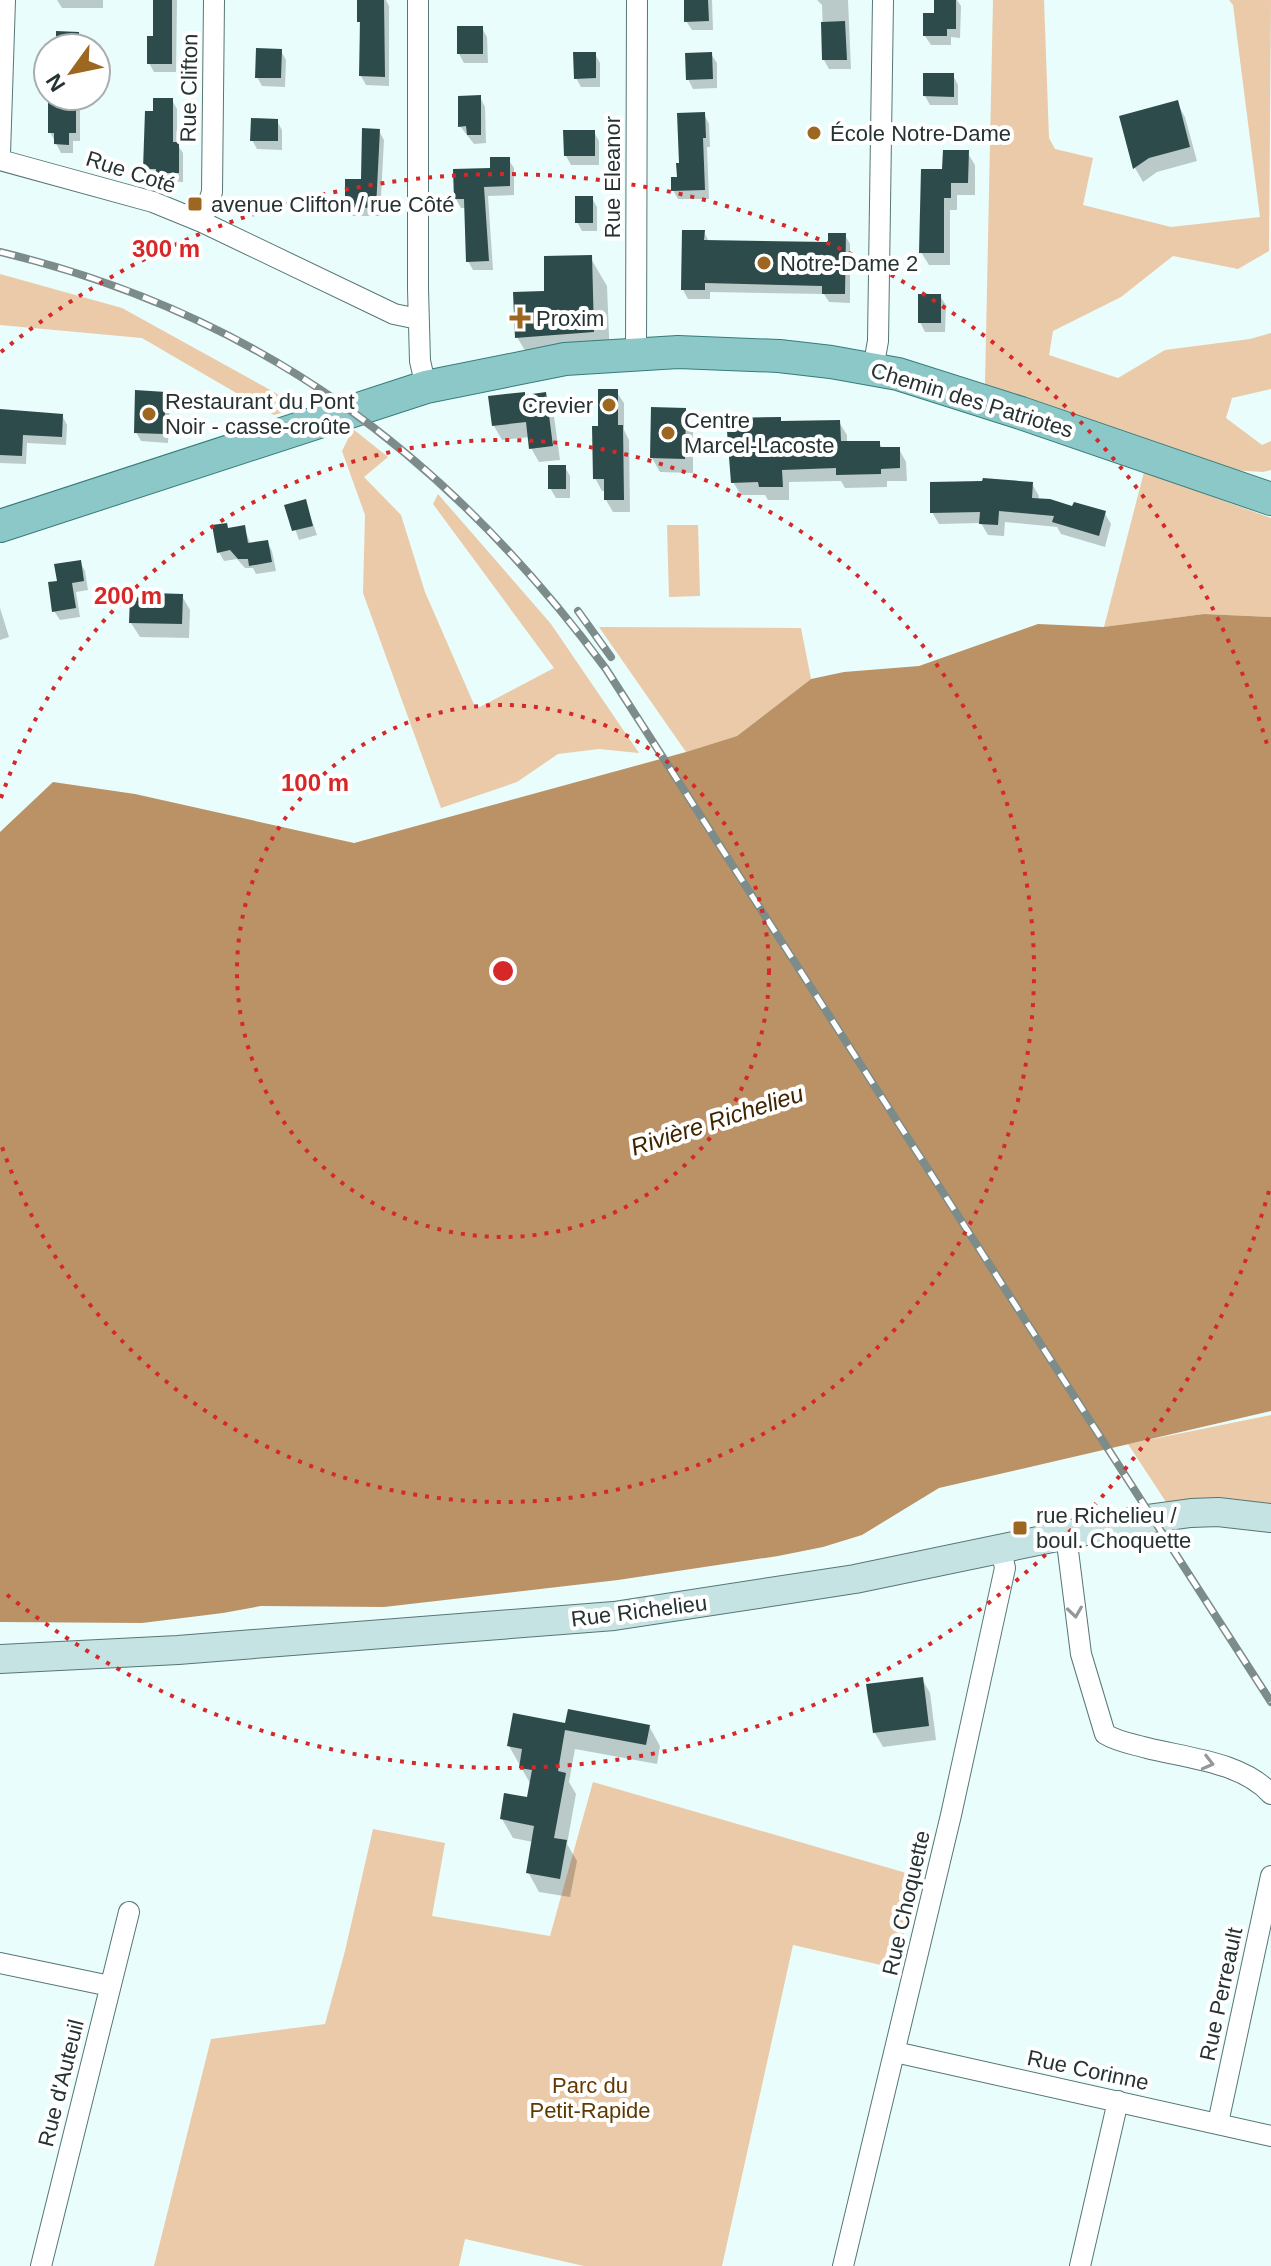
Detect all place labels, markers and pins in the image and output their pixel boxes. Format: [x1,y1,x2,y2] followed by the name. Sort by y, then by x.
[830,121,1011,146] place label: École Notre-Dame
[805,124,823,142] marker: École Notre-Dame
[211,192,454,217] place label: avenue Clifton / rue Côté
[186,195,204,213] marker: avenue Clifton / rue Côté
[780,251,918,276] place label: Notre-Dame 2
[755,254,773,272] marker: Notre-Dame 2
[536,306,604,331] place label: Proxim
[511,309,529,327] marker: Proxim
[165,389,355,439] place label: Restaurant du Pont Noir - casse-croûte
[522,393,593,418] place label: Crevier
[600,396,618,414] marker: Crevier
[140,405,158,423] marker: Restaurant du Pont Noir - casse-croûte
[684,408,834,458] place label: Centre Marcel-Lacoste
[659,424,677,442] marker: Centre Marcel-Lacoste
[489,957,517,985] centre of rings
[1036,1503,1191,1553] place label: rue Richelieu / boul. Choquette
[1011,1519,1029,1537] marker: rue Richelieu / boul. Choquette

